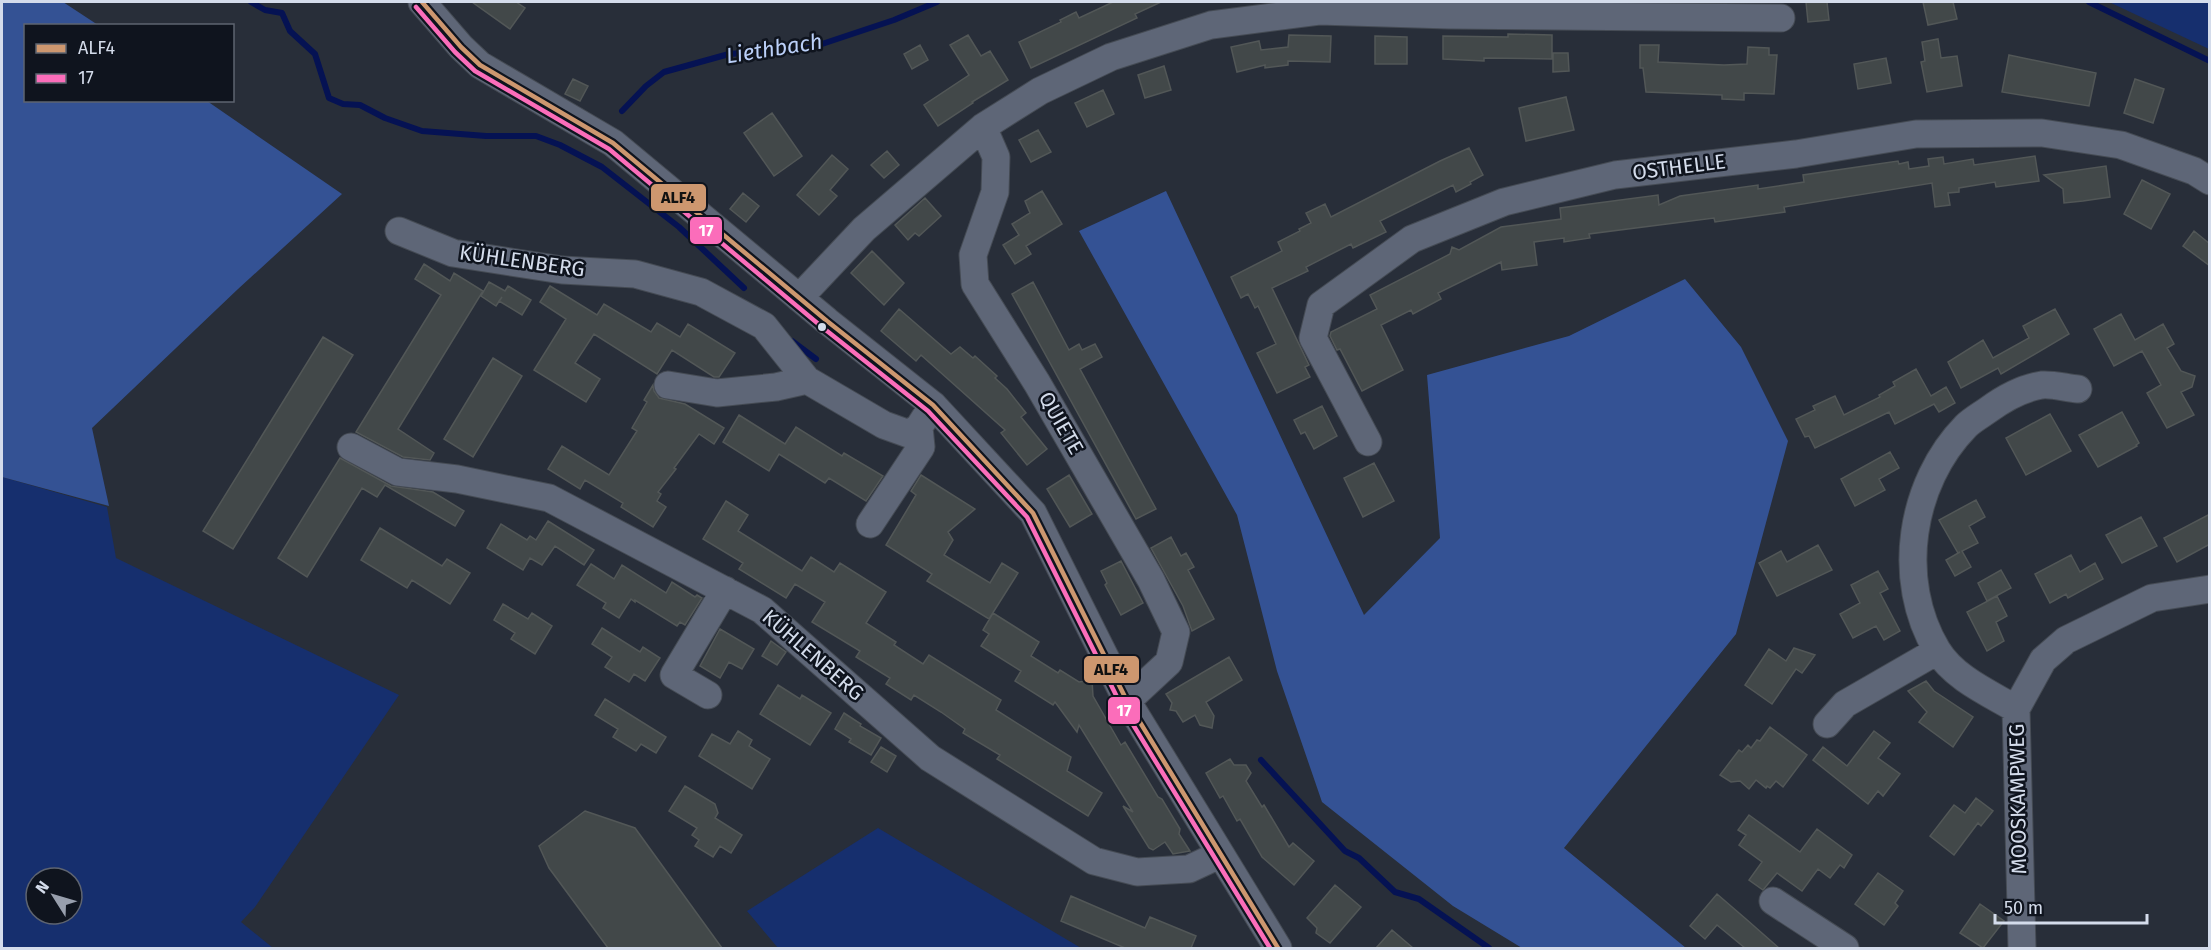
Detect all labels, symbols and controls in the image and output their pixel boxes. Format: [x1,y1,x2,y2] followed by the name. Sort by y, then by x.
[24,24,234,102] legend
[724,28,824,69] water label: Liethbach
[78,37,115,59] text: ALF4
[78,67,94,89] text: 17
[1631,148,1727,186] street label: OSTHELLE
[650,183,707,212] line badge: ALF4
[660,188,695,207] text: ALF4
[689,216,723,245] line badge: 17
[699,221,714,240] text: 17
[458,239,586,283] street label: KÜHLENBERG
[816,321,828,333] unlabelled marker
[1033,387,1089,459] street label: QUIETE
[757,604,869,706] street label: KÜHLENBERG
[1083,655,1140,684] line badge: ALF4
[1093,660,1128,679] text: ALF4
[1107,696,1141,725] line badge: 17
[1117,701,1132,720] text: 17
[2004,723,2032,875] street label: MOOSKAMPWEG
[24,866,84,926] north arrow
[32,877,53,897] text: N
[1995,887,2146,925] scale bar
[2004,897,2043,919] text: 50 m

